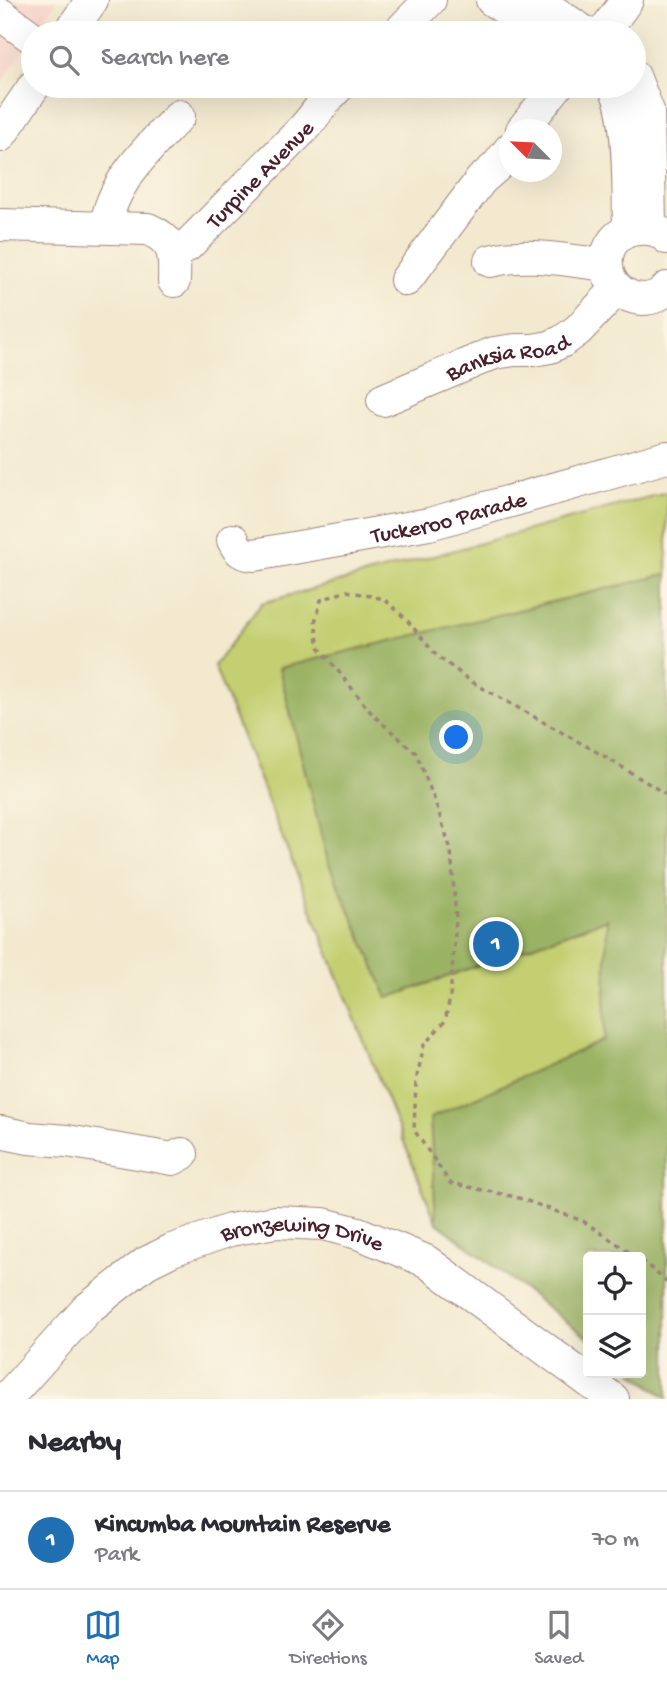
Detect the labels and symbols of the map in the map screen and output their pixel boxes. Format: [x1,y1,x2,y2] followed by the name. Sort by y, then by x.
[201,115,322,237] street label: Turpine Avenue
[499,119,562,182] north arrow
[442,329,577,389] street label: Banksia Road
[367,487,531,551] street label: Tuckeroo Parade
[439,720,473,754] your location
[473,918,519,970] pin: 1
[216,1212,388,1260] street label: Bronzewing Drive

